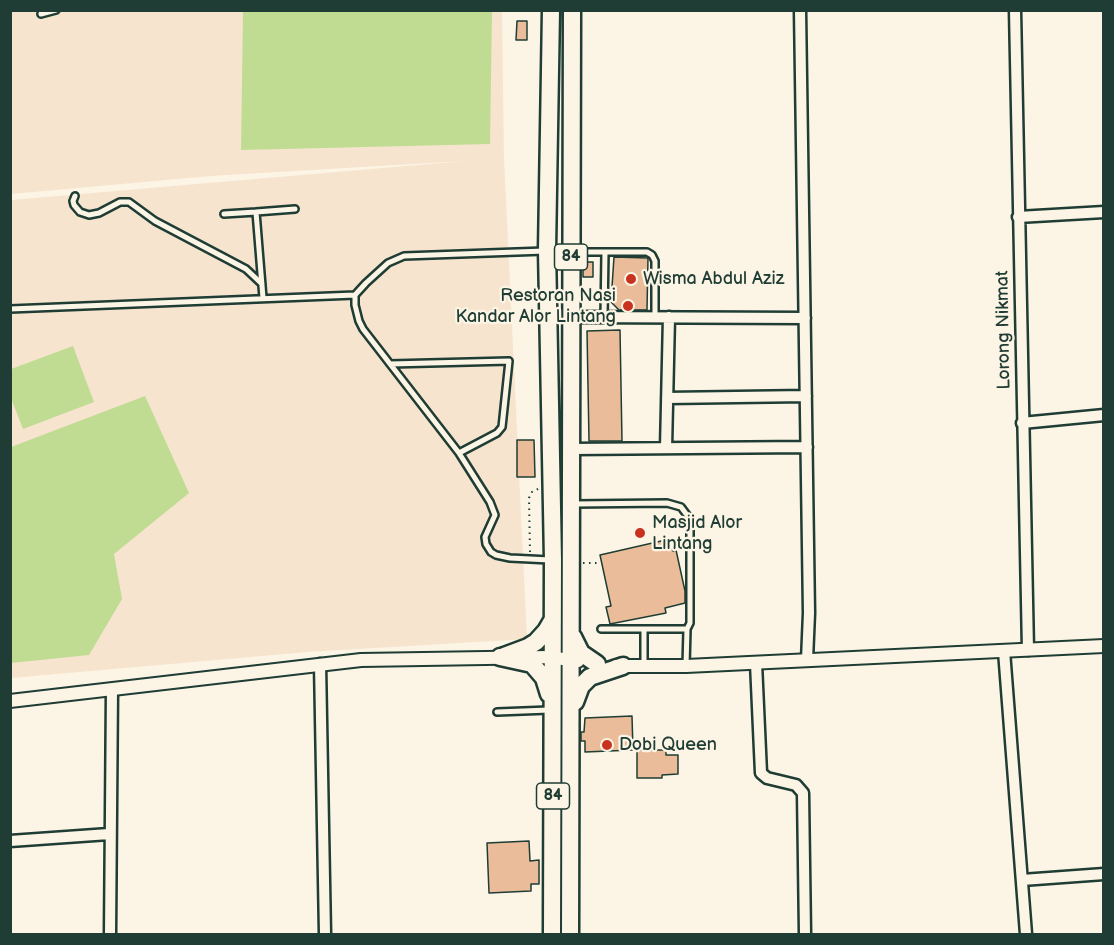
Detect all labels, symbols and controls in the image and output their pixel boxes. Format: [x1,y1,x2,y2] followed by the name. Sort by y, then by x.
[554,244,588,270] road number: 84
[643,268,784,290] place label: Wisma Abdul Aziz
[992,270,1016,390] street label: Lorong Nikmat
[624,272,638,286] marker: Wisma Abdul Aziz
[455,285,616,328] place label: Restoran Nasi Kandar Alor Lintang
[621,299,635,313] marker: Restoran Nasi Kandar Alor Lintang
[652,512,742,554] place label: Masjid Alor Lintang
[633,526,647,540] marker: Masjid Alor Lintang
[619,734,717,756] place label: Dobi Queen
[600,738,614,752] marker: Dobi Queen
[536,783,570,809] road number: 84

